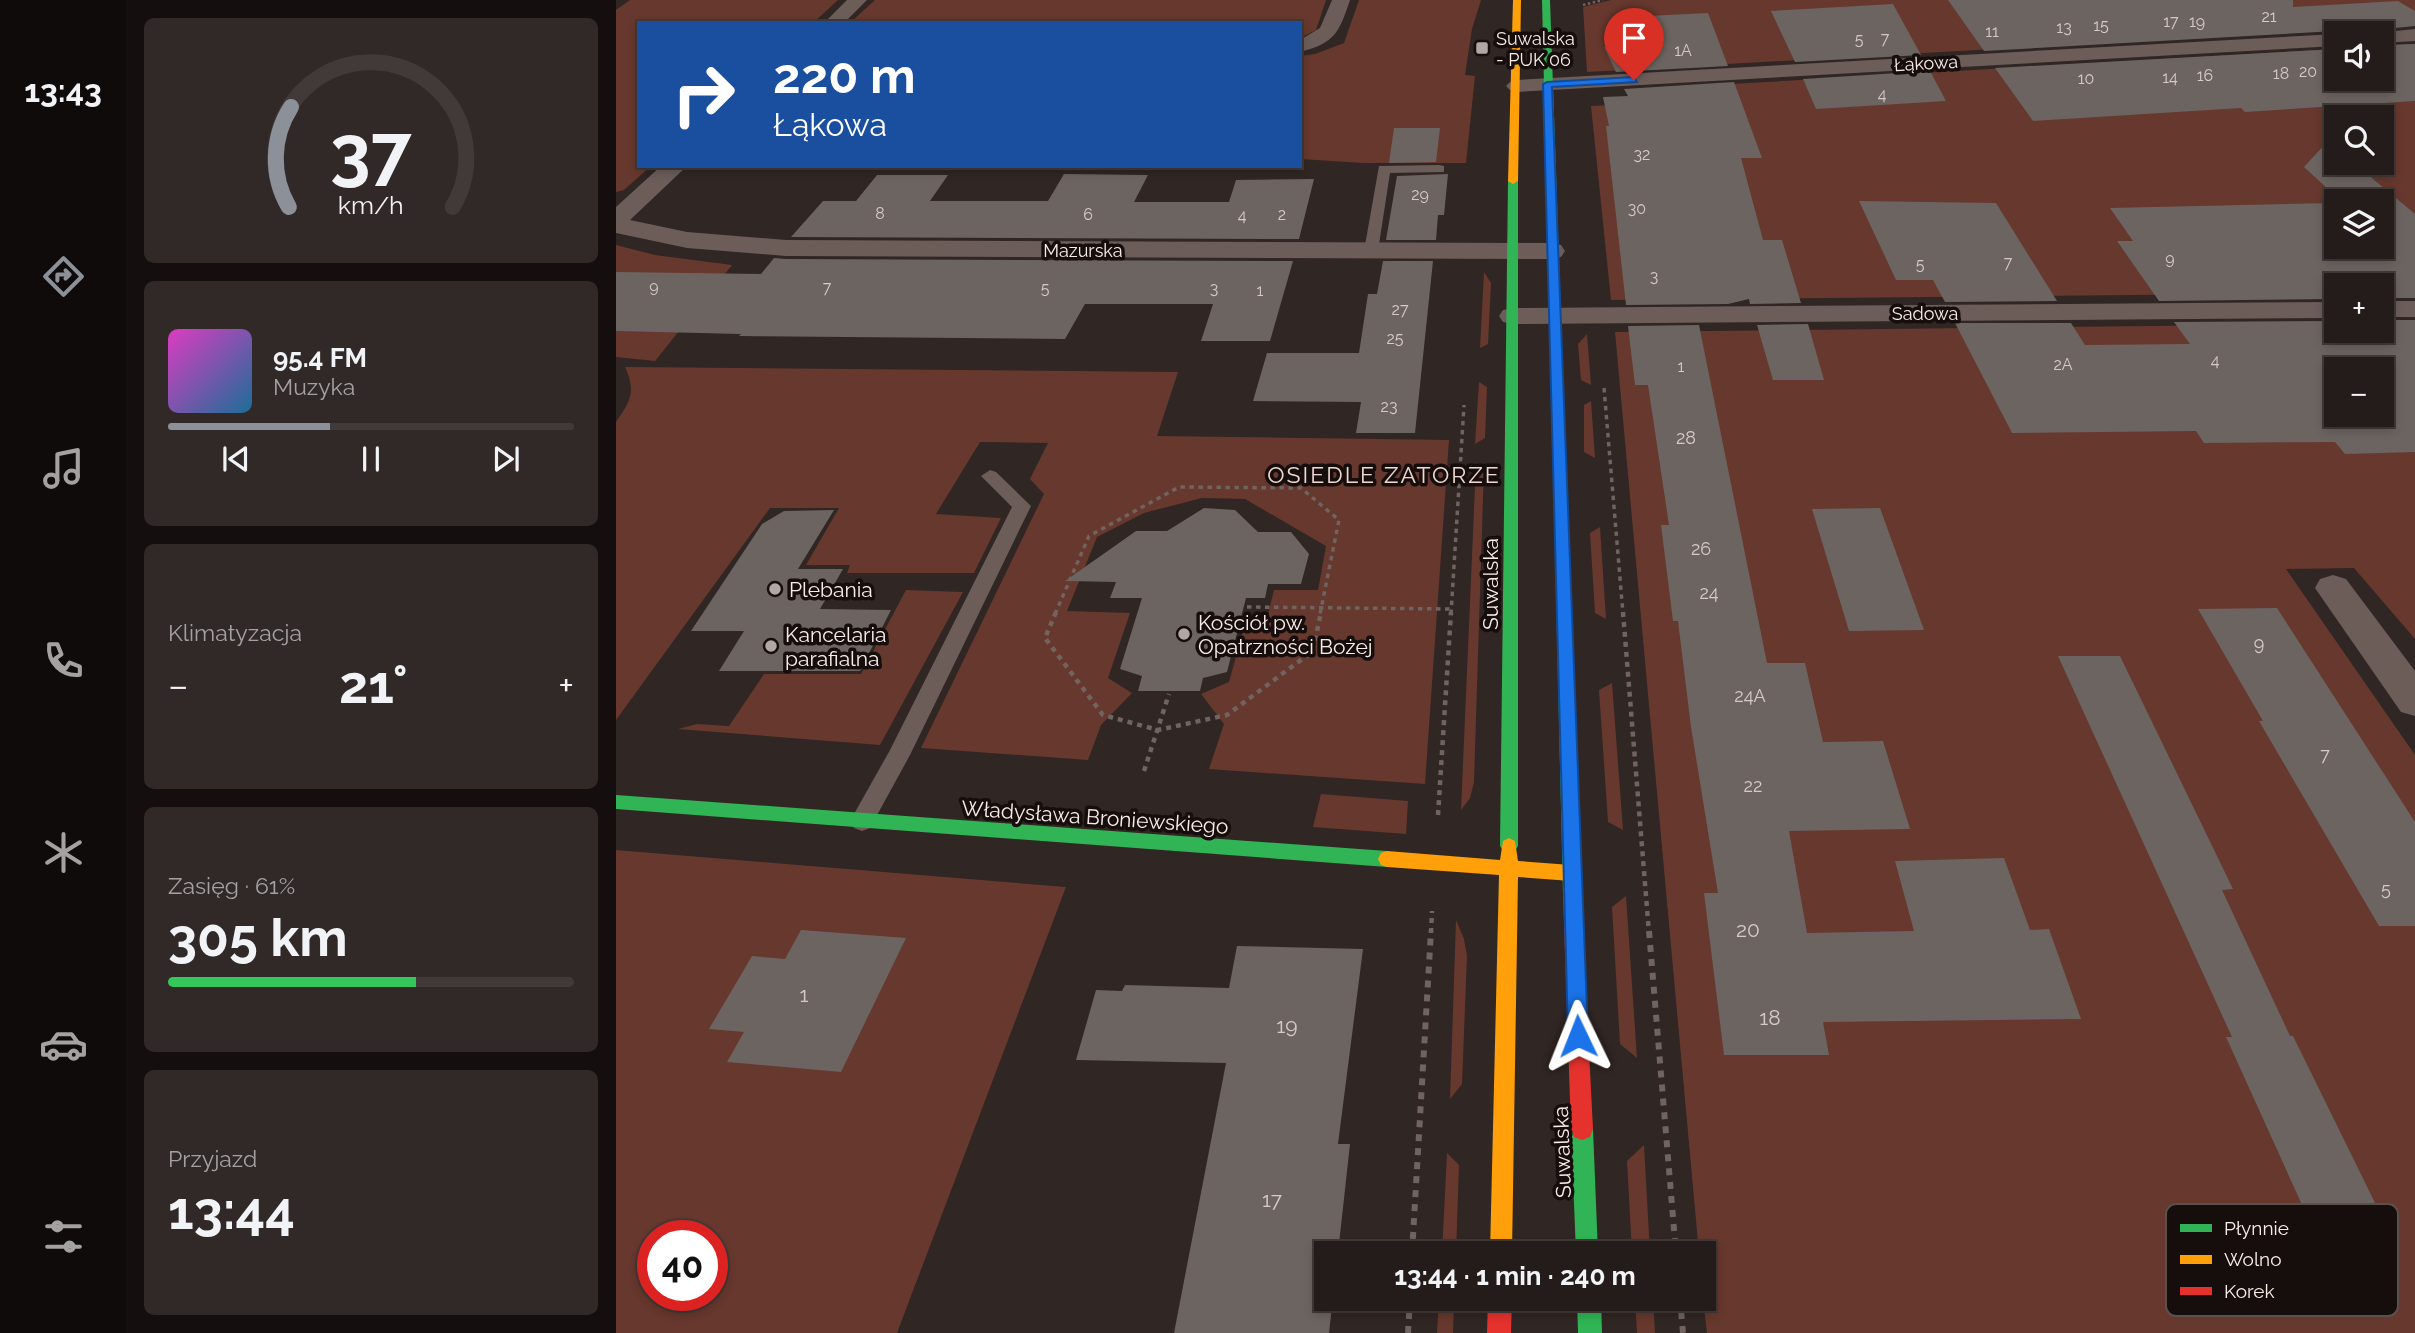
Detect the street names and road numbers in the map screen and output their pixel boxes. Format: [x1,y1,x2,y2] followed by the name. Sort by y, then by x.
[1893,51,1959,75] street label: Łąkowa
[1043,240,1123,261] street label: Mazurska
[1892,303,1958,324] street label: Sadowa
[1478,538,1503,630] street label: Suwalska
[961,795,1229,839] street label: Władysława Broniewskiego
[1548,1106,1576,1198] street label: Suwalska

